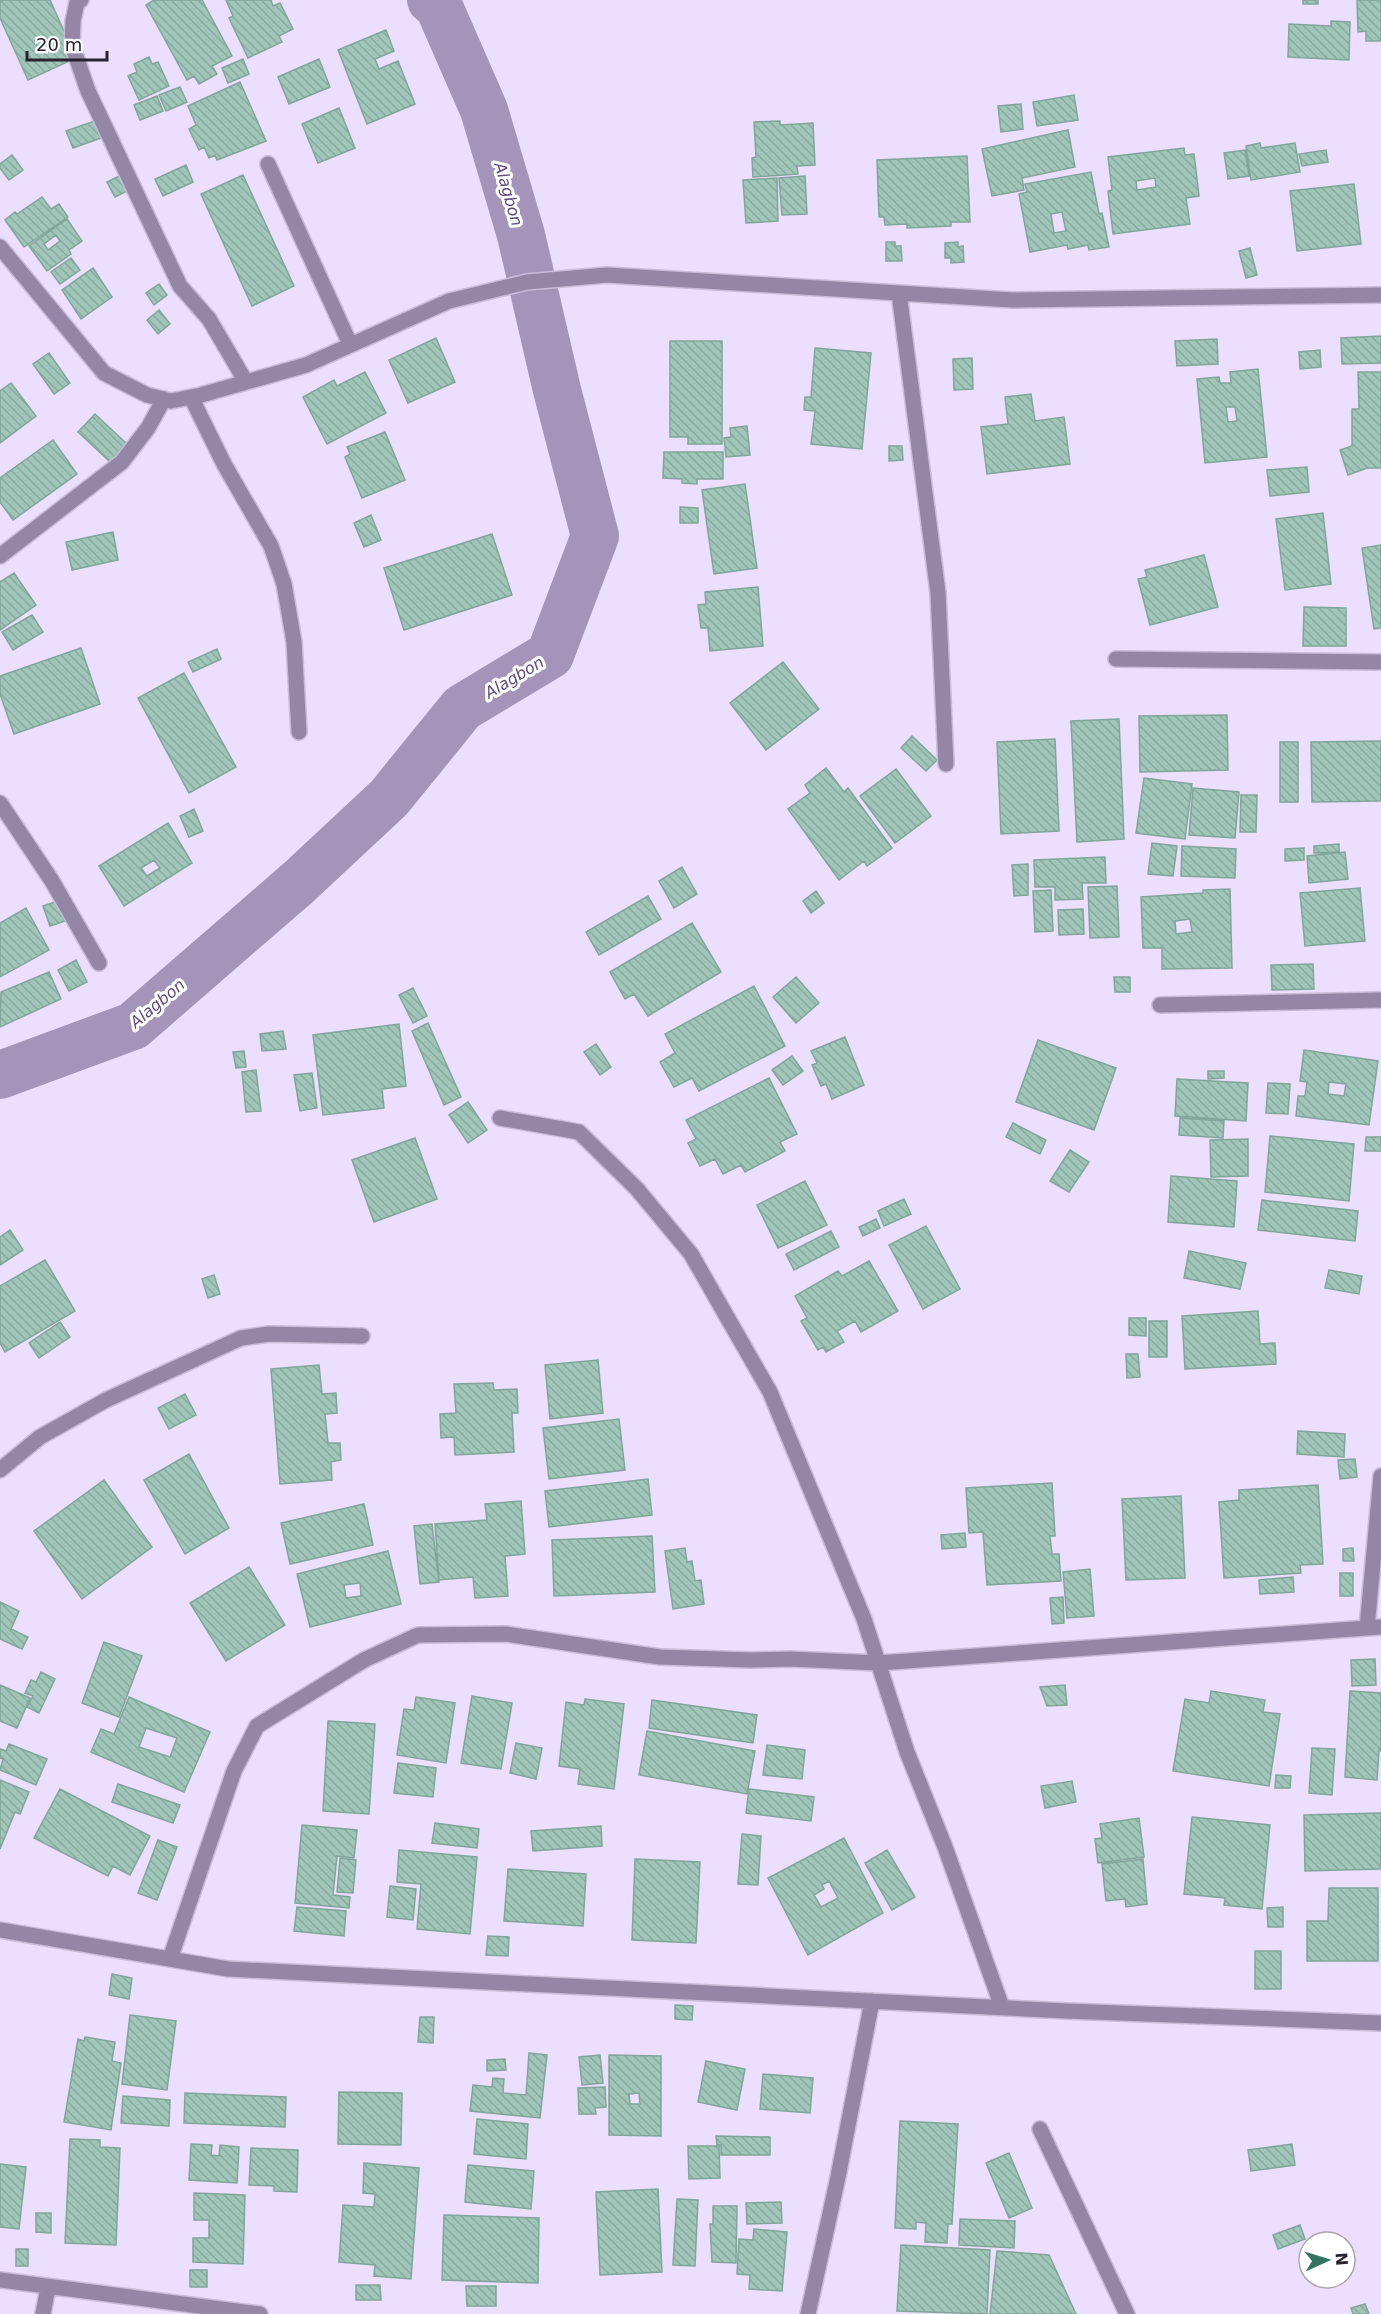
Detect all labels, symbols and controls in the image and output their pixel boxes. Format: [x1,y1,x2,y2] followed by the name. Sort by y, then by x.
[27,24,106,62] scale bar
[36,34,82,55] text: 20 m
[490,159,527,228] water label: Alagbon
[480,652,547,703] water label: Alagbon
[125,975,188,1032] water label: Alagbon
[1297,2230,1357,2290] north arrow
[1332,2252,1351,2266] text: N

